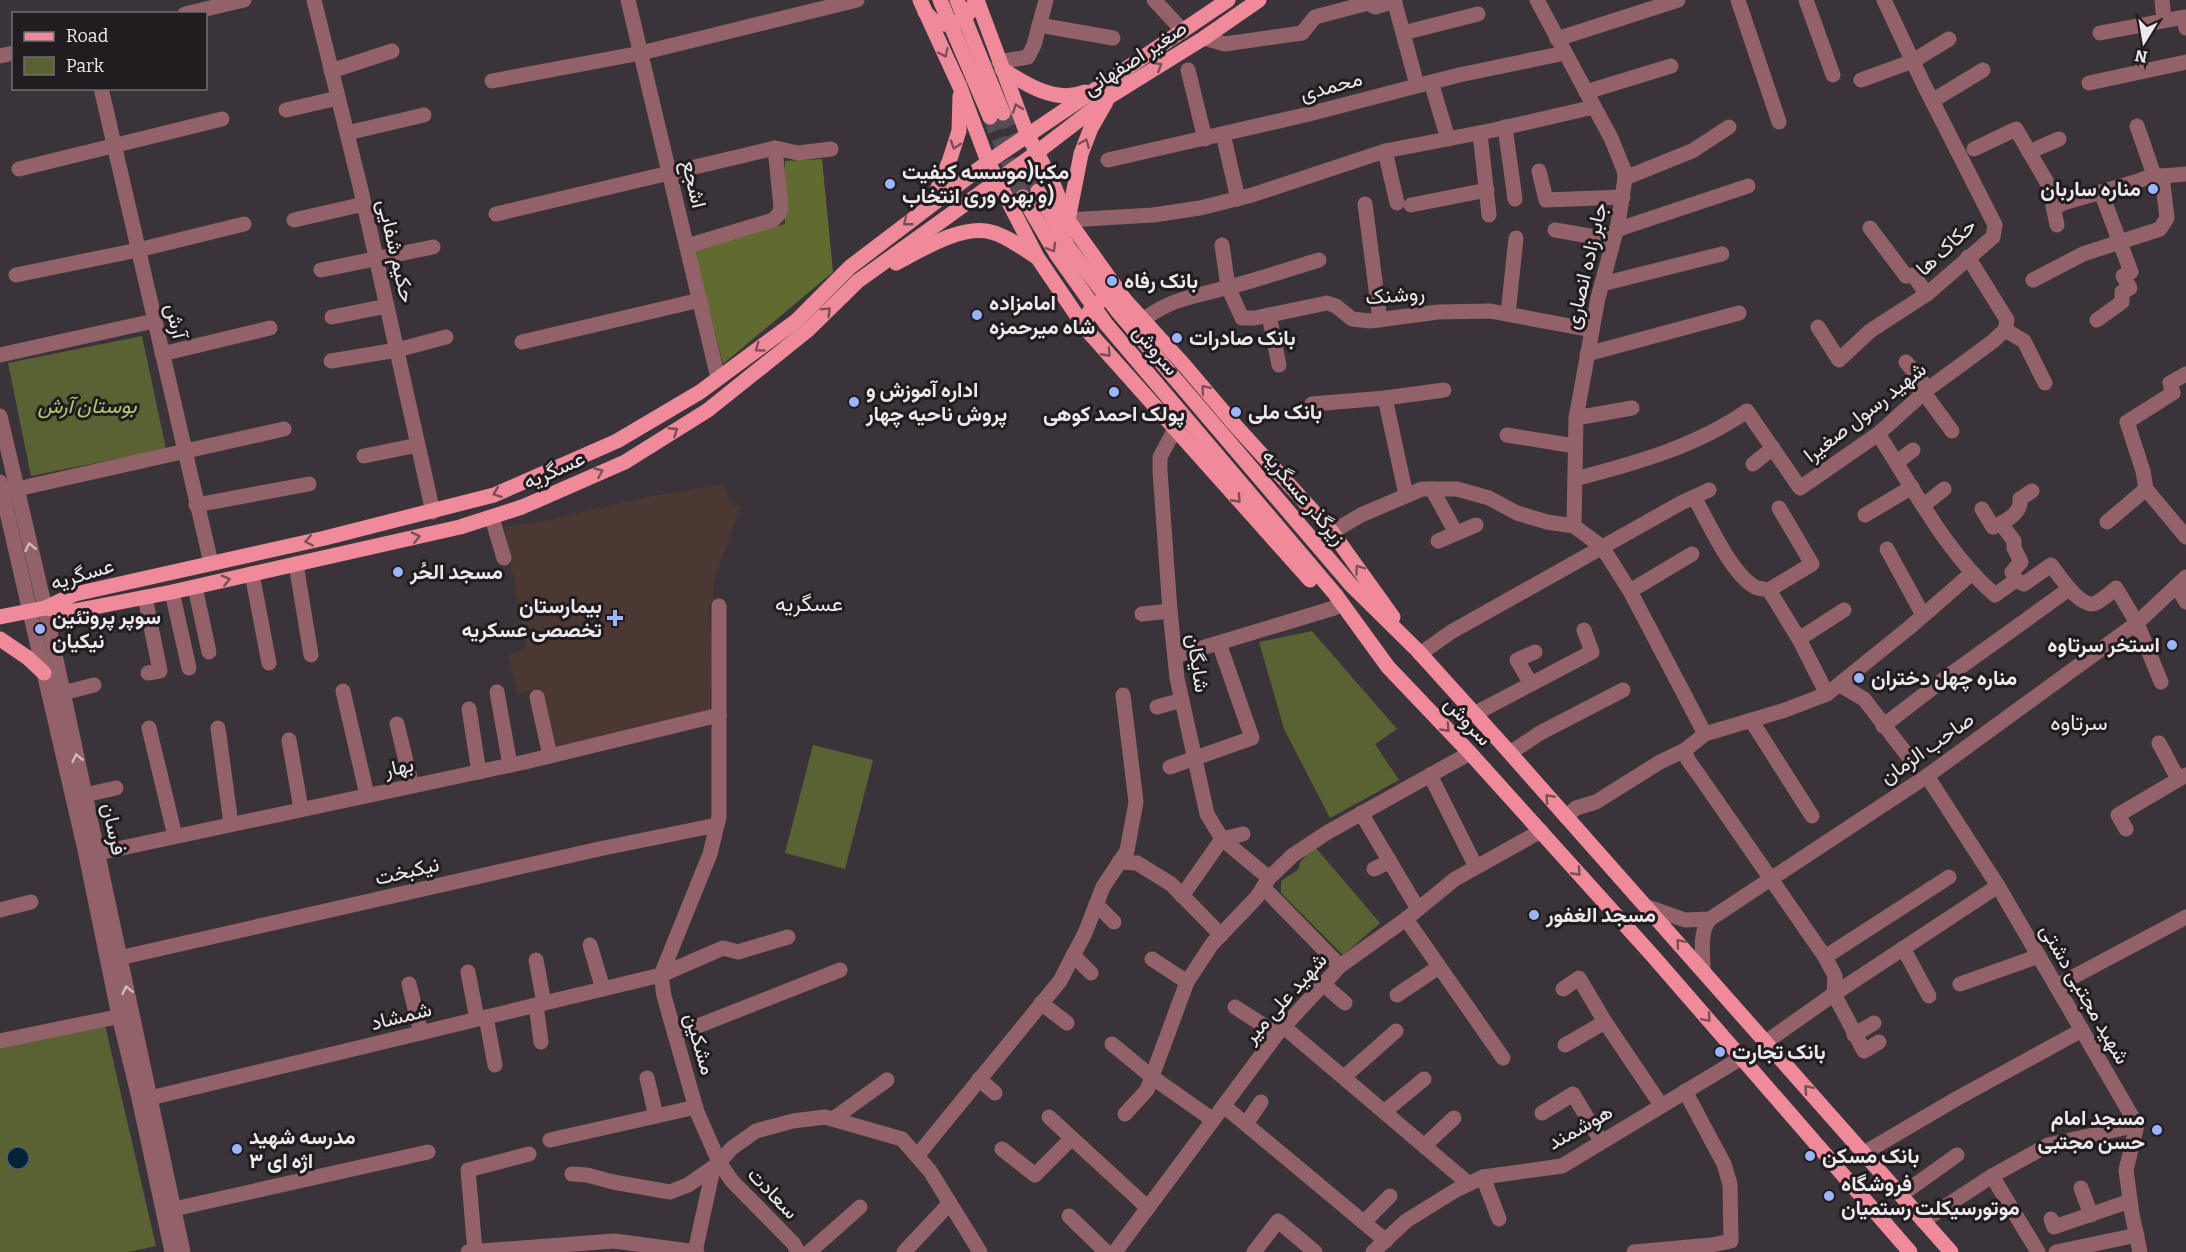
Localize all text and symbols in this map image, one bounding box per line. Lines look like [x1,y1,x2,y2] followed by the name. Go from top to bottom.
[12,12,207,90] legend
[2114,12,2174,72] north arrow
[1078,15,1192,101] street label: صغیر اصفهانی
[66,25,109,47] text: Road
[2133,46,2149,67] text: N
[937,47,949,58] one-way arrow
[66,55,105,77] text: Park
[1152,62,1162,74] one-way arrow
[1297,65,1365,107] street label: محمدی
[1012,103,1024,114] one-way arrow
[1078,138,1090,149] one-way arrow
[949,139,962,150] one-way arrow
[675,158,712,211] street label: اشجع
[902,159,1069,209] place label: مکبا(موسسه کیفیت و بهره وری انتخاب)
[2040,176,2141,202] place label: مناره ساربان
[883,177,897,191] marker: مکبا(موسسه کیفیت و بهره وری انتخاب)
[2146,182,2160,196] marker: مناره ساربان
[370,197,421,306] street label: حکیم شفایی
[1559,200,1613,332] street label: جابر زاده انصاری
[1910,213,1982,281] street label: حکاک ها
[903,215,914,226] one-way arrow
[1045,241,1057,252] one-way arrow
[1124,268,1198,294] place label: بانک رفاه
[1105,274,1119,288] marker: بانک رفاه
[1364,279,1426,311] street label: روشنک
[989,290,1095,340] place label: امامزاده شاه میرحمزه
[159,301,193,343] street label: آرش
[821,307,831,318] one-way arrow
[970,308,984,322] marker: امامزاده شاه میرحمزه
[1127,319,1185,381] street label: سروش
[1189,325,1296,351] place label: بانک صادرات
[1170,331,1184,345] marker: بانک صادرات
[754,341,765,352] one-way arrow
[1100,346,1111,357] one-way arrow
[1798,356,1932,468] street label: شهید رسول صغیرا
[865,377,1007,428] place label: اداره آموزش و پروش ناحیه چهار
[1107,385,1121,399] marker: پولک احمد کوهی
[1201,385,1212,396] one-way arrow
[37,393,137,419] park label: بوستان آرش
[847,395,861,409] marker: اداره آموزش و پروش ناحیه چهار
[1248,399,1322,425] place label: بانک ملی
[1043,401,1185,428] place label: پولک احمد کوهی
[1229,405,1243,419] marker: بانک ملی
[668,428,679,439] one-way arrow
[1256,444,1352,550] street label: زیرگذر عسگریه
[519,445,589,495] street label: عسگریه
[593,467,604,479] one-way arrow
[493,486,504,498] one-way arrow
[1230,492,1241,503] one-way arrow
[411,531,421,544] one-way arrow
[304,534,314,547] one-way arrow
[25,542,38,552] one-way arrow
[47,552,117,596] street label: عسگریه
[409,559,503,585] place label: مسجد الحُر
[391,565,405,579] marker: مسجد الحُر
[1355,565,1366,576] one-way arrow
[221,575,231,588] one-way arrow
[775,590,843,617] district label: عسگریه
[461,593,602,643] place label: بیمارستان تخصصی عسکریه
[52,604,161,654] place label: سوپر پروتئین نیکیان
[606,609,624,627] marker: بیمارستان تخصصی عسکریه
[33,622,47,636] marker: سوپر پروتئین نیکیان
[1181,632,1215,694] street label: شایگان
[2047,632,2160,658] place label: استخر سرتاوه
[2165,638,2179,652] marker: استخر سرتاوه
[1871,665,2017,692] place label: مناره چهل دختران
[1852,671,1866,685] marker: مناره چهل دختران
[1439,691,1497,751] street label: سروش
[1875,706,1979,790] street label: صاحب الزمان
[2050,709,2108,736] district label: سرتاوه
[1439,721,1450,731] one-way arrow
[381,751,416,783] street label: بهار
[71,753,84,763] one-way arrow
[1545,794,1556,805] one-way arrow
[96,801,132,857] street label: فرسان
[372,851,442,891] street label: نیکبخت
[1570,865,1581,876] one-way arrow
[1545,902,1656,928] place label: مسجد الغفور
[1527,908,1541,922] marker: مسجد الغفور
[2034,919,2136,1069] street label: شهید مجتبی دشتی
[1676,939,1687,950] one-way arrow
[1237,947,1333,1049] street label: شهید علی میر
[121,985,134,995] one-way arrow
[368,996,434,1036] street label: شمشاد
[679,1010,721,1078] street label: مشکین
[1699,1011,1710,1022] one-way arrow
[1732,1039,1826,1065] place label: بانک تجارت
[1713,1045,1727,1059] marker: بانک تجارت
[1804,1085,1815,1096] one-way arrow
[1543,1098,1617,1156] street label: هوشمند
[2038,1105,2145,1155] place label: مسجد امام حسن مجتبی
[2150,1123,2164,1137] marker: مسجد امام حسن مجتبی
[249,1124,356,1174] place label: مدرسه شهید اژه ای ۳
[230,1142,244,1156] marker: مدرسه شهید اژه ای ۳
[1822,1143,1919,1169] place label: بانک مسکن
[1803,1149,1817,1163] marker: بانک مسکن
[742,1161,804,1225] street label: سعادت
[1841,1171,2020,1221] place label: فروشگاه موتورسیکلت رستمیان
[1822,1189,1836,1203] marker: فروشگاه موتورسیکلت رستمیان

